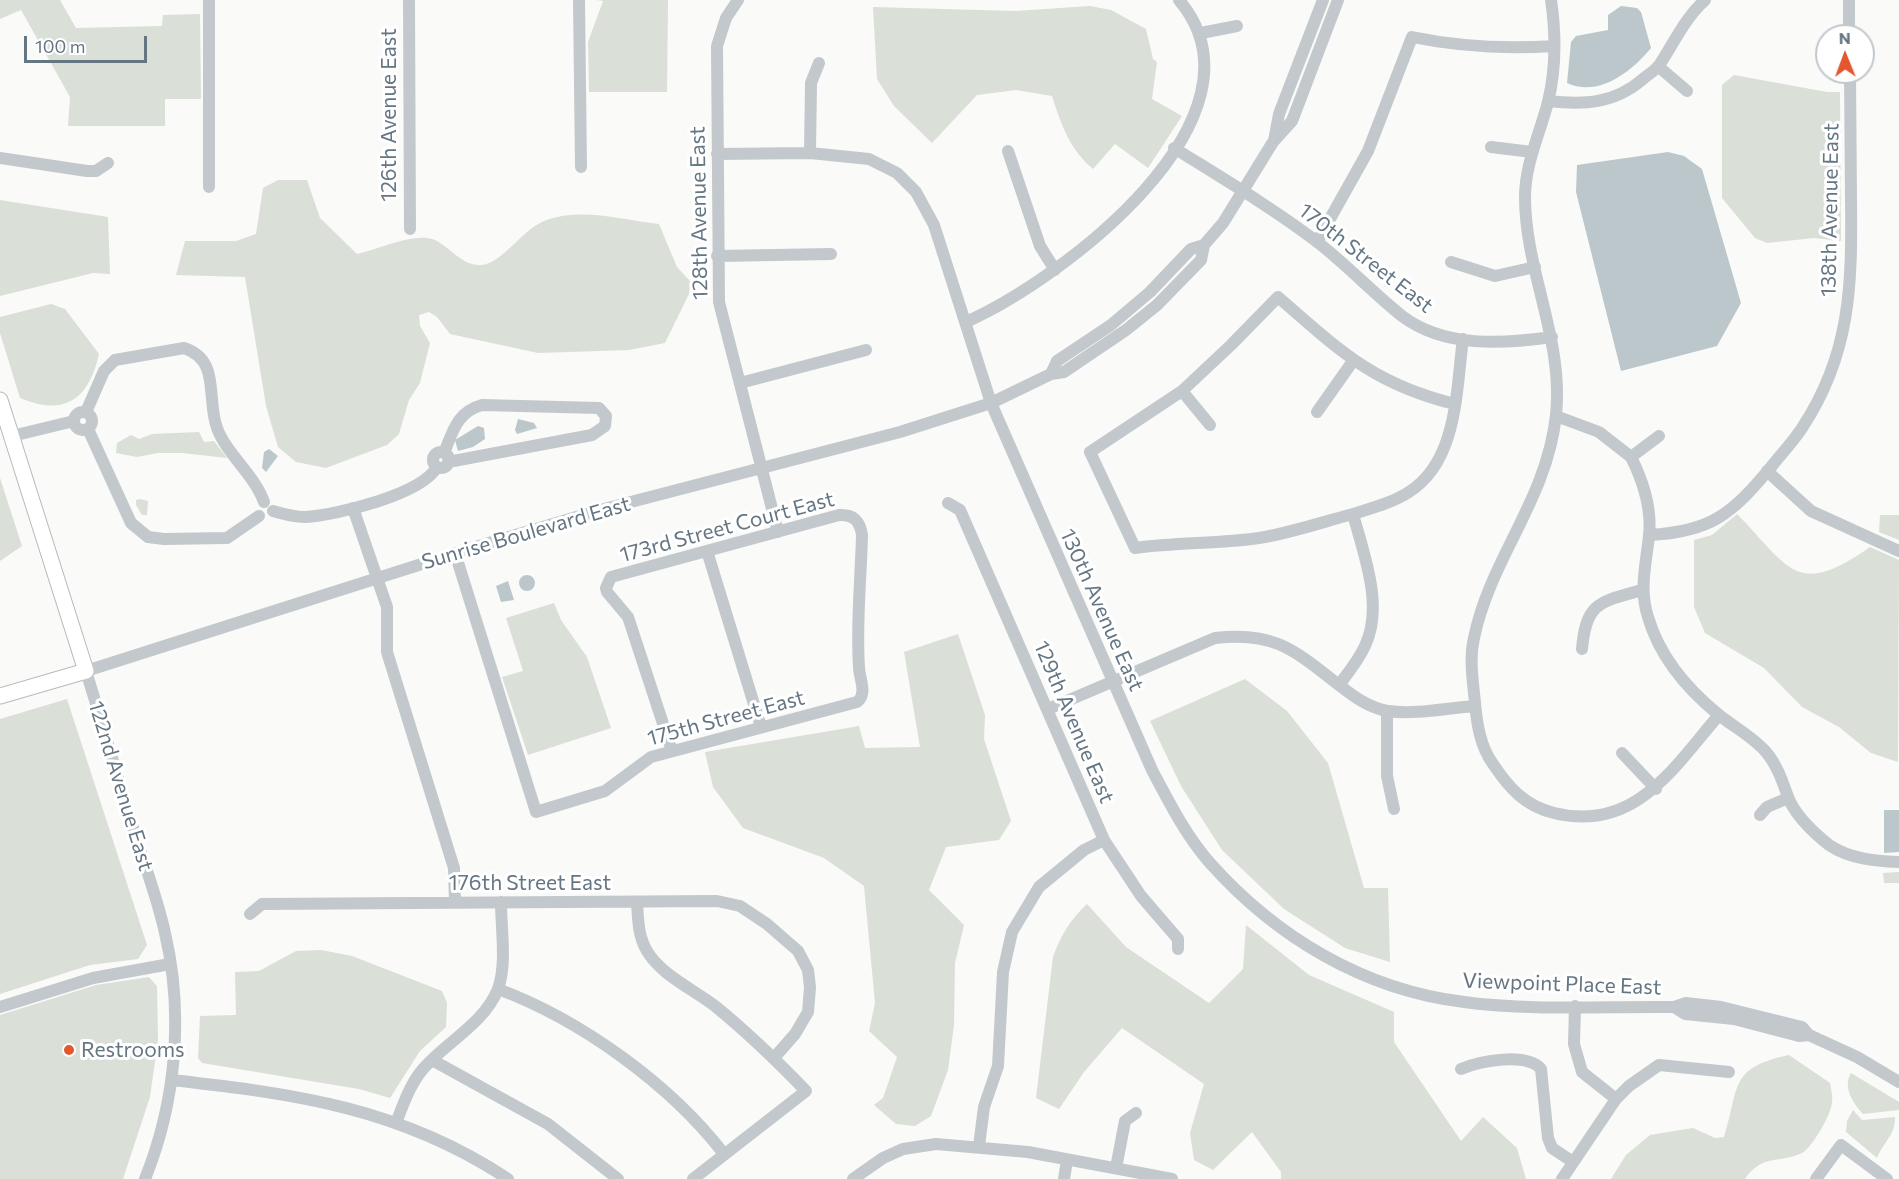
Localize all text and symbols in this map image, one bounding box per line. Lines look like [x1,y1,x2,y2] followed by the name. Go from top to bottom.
[27,24,150,62] scale bar
[1815,24,1875,84] north arrow
[376,28,402,202] street label: 126th Avenue East
[1839,28,1851,47] text: N
[35,35,85,57] text: 100 m
[1816,123,1844,297] street label: 138th Avenue East
[685,126,713,300] street label: 128th Avenue East
[1294,198,1438,318] street label: 170th Street East
[617,486,837,568] street label: 173rd Street Court East
[419,491,633,575] street label: Sunrise Boulevard East
[1055,525,1149,695] street label: 130th Avenue East
[1028,637,1120,807] street label: 129th Avenue East
[645,685,807,751] street label: 175th Street East
[83,698,159,874] street label: 122nd Avenue East
[449,870,611,896] street label: 176th Street East
[1462,968,1662,1000] street label: Viewpoint Place East
[81,1037,185,1063] place label: Restrooms
[62,1043,76,1057] marker: Restrooms

